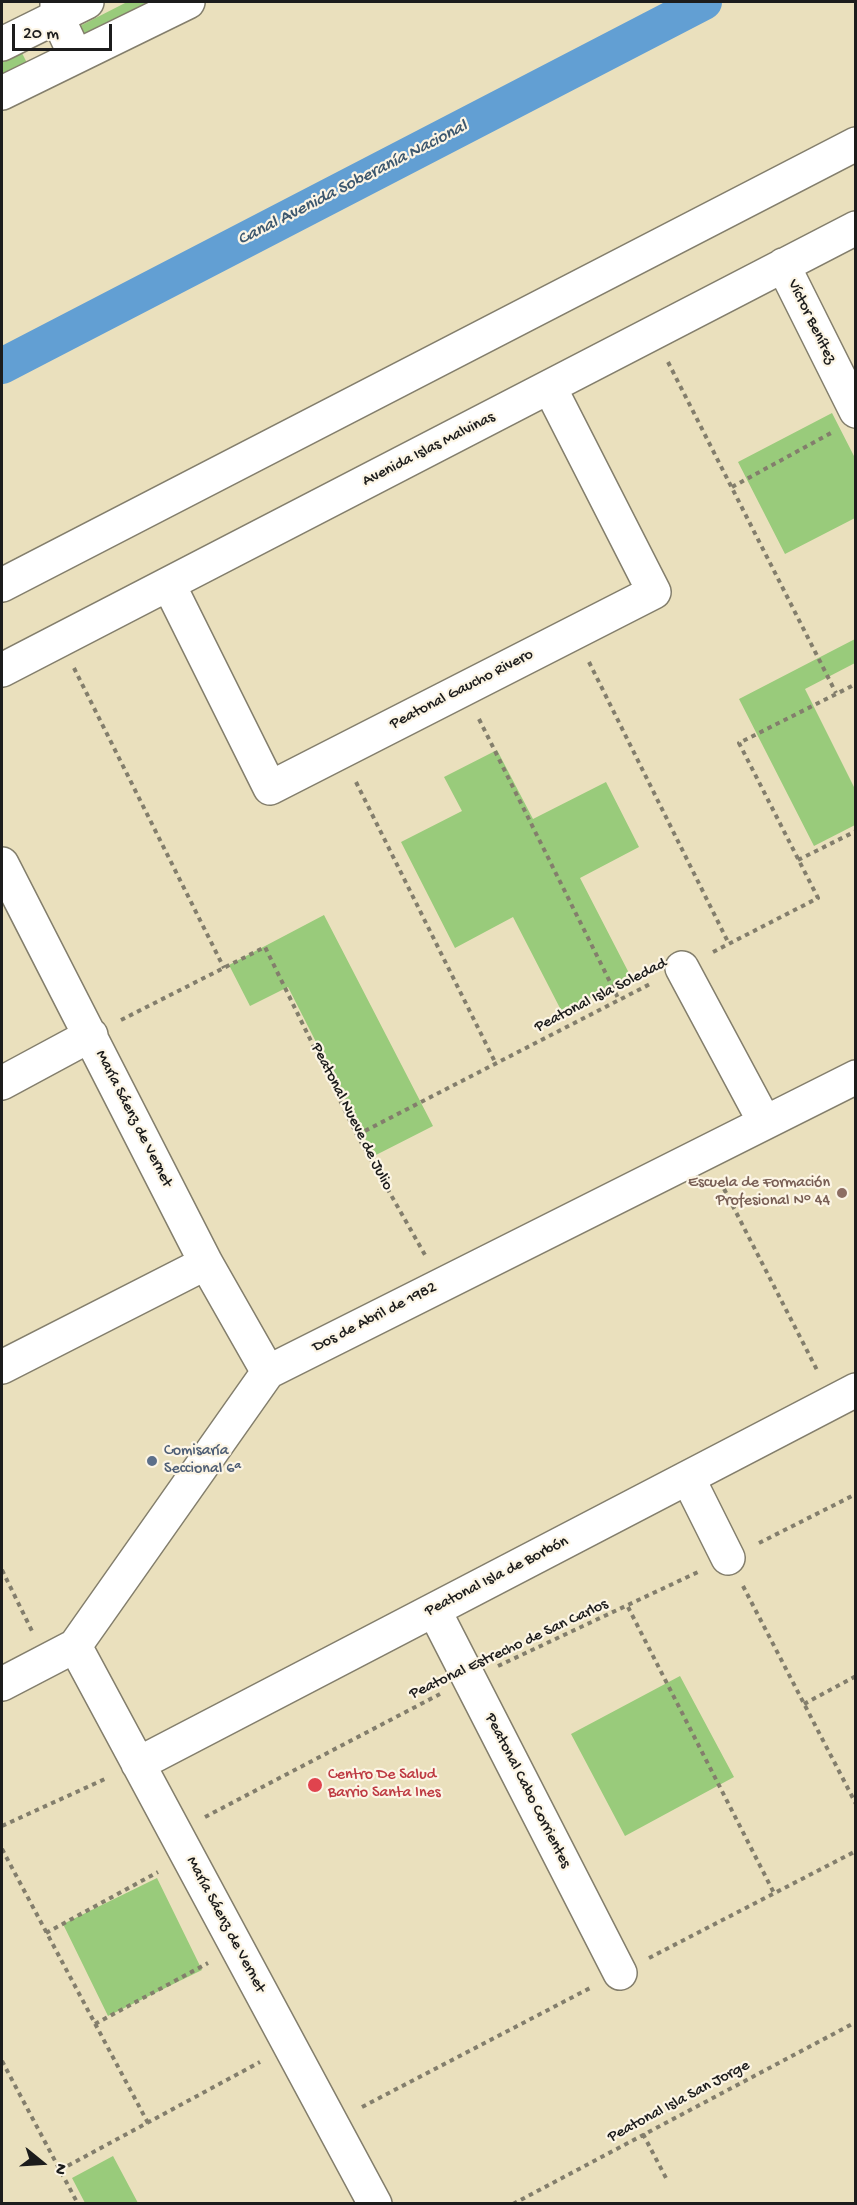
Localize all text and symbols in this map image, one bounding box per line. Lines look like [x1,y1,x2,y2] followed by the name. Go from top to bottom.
[15,12,116,50] scale bar
[23,24,59,45] text: 20 m
[235,117,471,251] water label: Canal Avenida Soberanía Nacional
[782,277,840,367] street label: Víctor Benítez
[360,408,498,492] street label: Avenida Islas Malvinas
[387,646,537,734] street label: Peatonal Gaucho Rivero
[532,954,670,1038] street label: Peatonal Isla Soledad
[306,1040,396,1194] street label: Peatonal Nueve de Julio
[90,1047,176,1191] street label: María Sáenz de Vernet
[688,1174,830,1212] place label: Escuela de Formación Profesional N° 44
[835,1186,849,1200] marker: Escuela de Formación Profesional N° 44
[310,1278,440,1358] street label: Dos de Abril de 1982
[164,1442,241,1480] place label: Comisaría Seccional 6ª
[145,1454,159,1468] marker: Comisaría Seccional 6ª
[422,1532,572,1622] street label: Peatonal Isla de Borbón
[407,1595,611,1705] street label: Peatonal Estrecho de San Carlos
[480,1710,574,1872] street label: Peatonal Cabo Corrientes
[328,1766,441,1804] place label: Centro De Salud Barrio Santa Ines
[306,1776,324,1794] marker: Centro De Salud Barrio Santa Ines
[181,1854,269,1996] street label: María Sáenz de Vernet
[605,2056,753,2148] street label: Peatonal Isla San Jorge
[12,2133,72,2193] north arrow
[49,2161,70,2177] text: N

